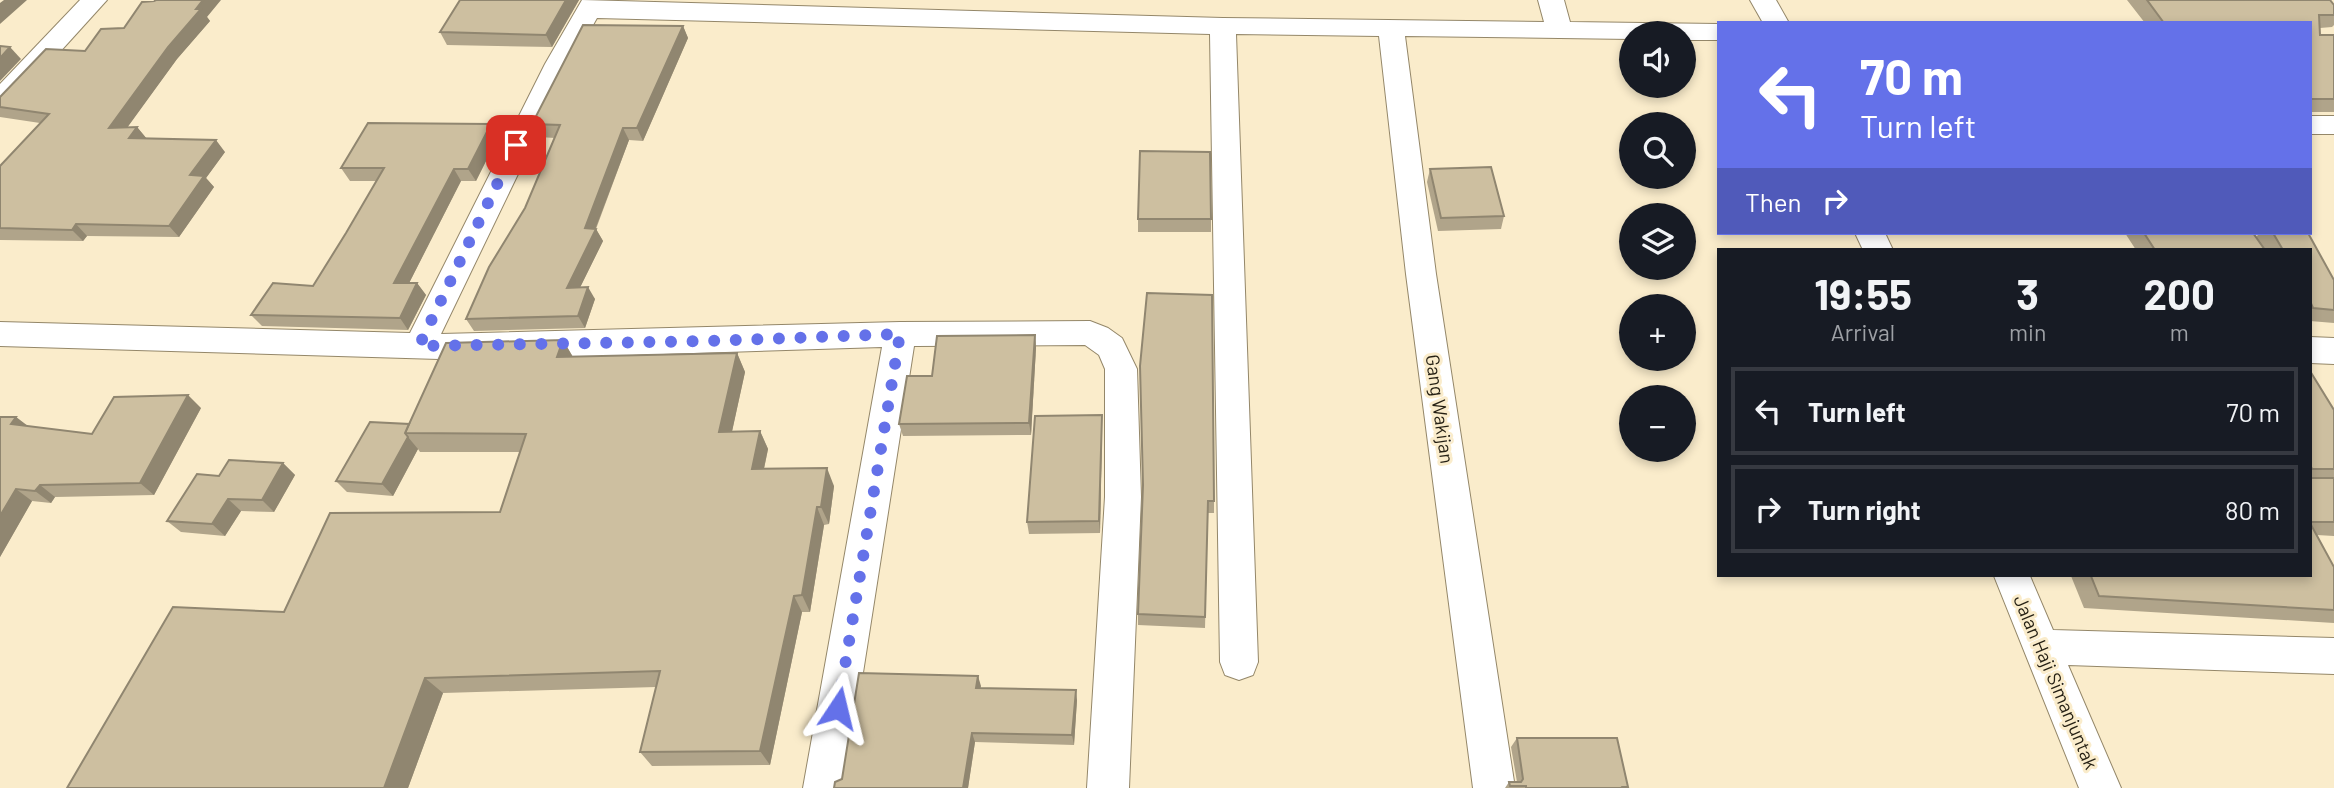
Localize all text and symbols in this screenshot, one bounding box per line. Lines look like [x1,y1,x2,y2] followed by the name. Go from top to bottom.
[1619,21,1696,462] map controls
[1619,21,1696,98] button: sound
[1860,46,1963,105] text: 70 m
[1745,49,1836,140] icon: left
[1860,106,1977,144] text: Turn left
[1619,112,1696,189] button: search
[486,115,546,175] pin
[497,126,535,164] icon: arrive
[1816,182,1854,220] icon: right
[1745,186,1802,217] text: Then
[1619,203,1696,280] button: layers
[1814,268,1912,318] text: 19:55
[2016,268,2039,318] text: 3
[2143,268,2215,318] text: 200
[1619,294,1696,371] button: +
[1831,318,1895,346] text: Arrival
[2009,318,2046,346] text: min
[2170,318,2189,346] text: m
[1421,353,1460,465] street label: Gang Wakijan
[1619,385,1696,462] button: −
[1749,392,1787,430] icon: left
[1808,396,1906,427] text: Turn left
[2226,396,2280,427] text: 70 m
[1749,490,1787,528] icon: right
[1808,494,1921,525] text: Turn right
[2225,494,2280,525] text: 80 m
[2009,591,2104,772] street label: Jalan Haji Simanjuntak
[801,671,875,745] position arrow

